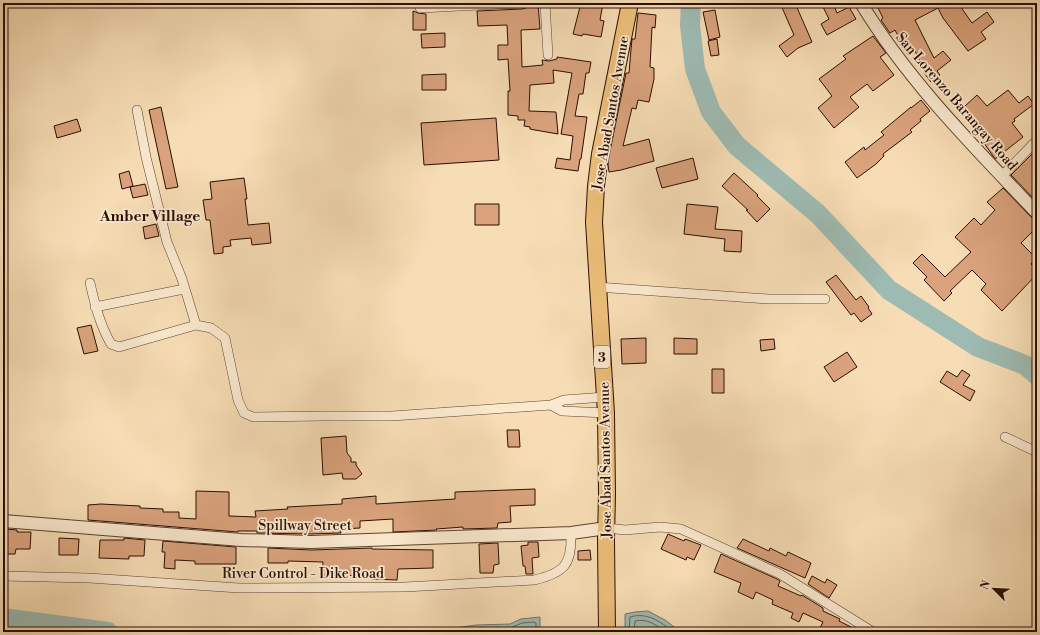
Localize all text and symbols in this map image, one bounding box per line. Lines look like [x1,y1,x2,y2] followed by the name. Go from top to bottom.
[891,29,1021,174] street label: San Lorenzo Barangay Road
[588,35,633,193] street label: Jose Abad Santos Avenue
[99,207,200,226] district label: Amber Village
[594,346,610,368] road number: 3
[596,382,616,539] street label: Jose Abad Santos Avenue
[258,517,352,535] street label: Spillway Street
[222,565,384,583] street label: River Control - Dike Road
[974,569,1014,609] north arrow
[978,578,994,592] text: N

